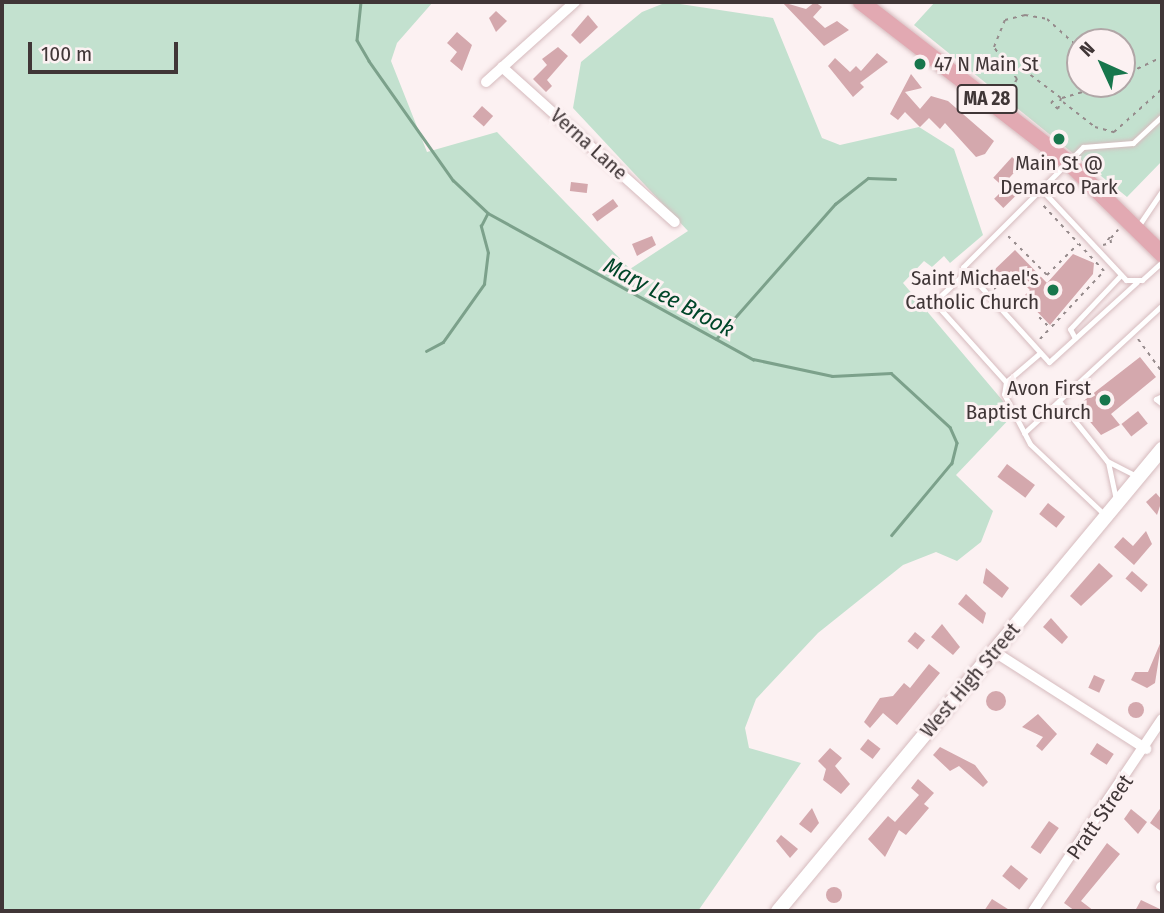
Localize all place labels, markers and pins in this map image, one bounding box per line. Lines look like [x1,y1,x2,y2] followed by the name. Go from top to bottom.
[934,51,1039,77] place label: 47 N Main St
[912,56,928,72] marker: 47 N Main St
[1051,131,1067,147] marker: Main St @ Demarco Park
[1000,150,1118,200] place label: Main St @ Demarco Park
[905,265,1039,315] place label: Saint Michael's Catholic Church
[1045,282,1061,298] marker: Saint Michael's Catholic Church
[966,375,1091,425] place label: Avon First Baptist Church
[1097,392,1113,408] marker: Avon First Baptist Church

